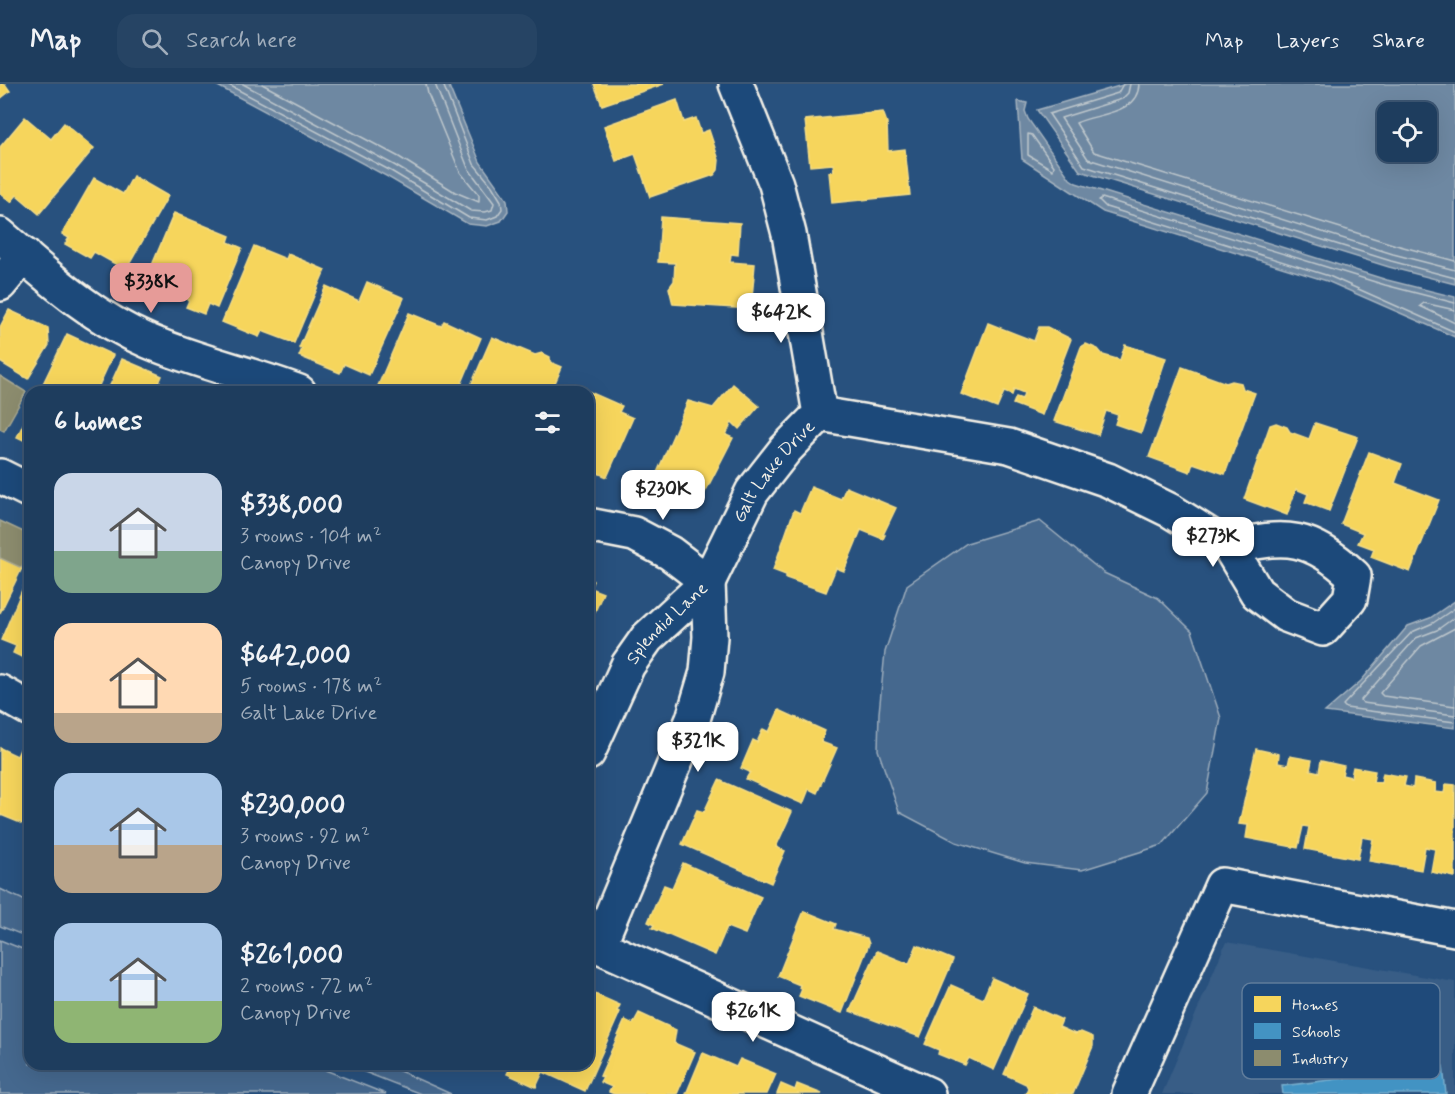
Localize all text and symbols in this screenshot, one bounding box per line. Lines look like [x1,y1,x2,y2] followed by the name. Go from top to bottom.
[117,14,537,68] search box
[30,23,81,60] text: Map
[138,25,171,58] icon: search
[186,27,297,55] text: Search here
[1205,27,1243,55] text: Map
[1276,27,1339,55] text: Layers
[1372,27,1425,55] text: Share
[1377,102,1437,162] map controls
[1377,102,1437,162] button: locate
[109,263,193,314] pin: $338K
[124,269,178,296] text: $338K
[739,293,823,344] pin: $642K
[751,299,811,326] text: $642K
[54,405,142,439] text: 6 homes
[531,406,564,439] icon: filters
[728,415,821,527] street label: Galt Lake Drive
[621,470,705,521] pin: $230K
[635,476,691,503] text: $230K
[240,489,343,523] text: $338,000
[102,497,174,569] icon: home
[1171,517,1255,568] pin: $273K
[240,523,382,550] text: 3 rooms · 104 m²
[1186,523,1240,550] text: $273K
[240,550,351,577] text: Canopy Drive
[621,577,713,670] street label: Splendid Lane
[240,639,351,673] text: $642,000
[102,647,174,719] icon: home
[240,673,382,700] text: 5 rooms · 178 m²
[240,700,377,727] text: Galt Lake Drive
[656,722,740,773] pin: $321K
[671,728,725,755] text: $321K
[240,789,345,823] text: $230,000
[102,797,174,869] icon: home
[240,823,370,850] text: 3 rooms · 92 m²
[240,850,351,877] text: Canopy Drive
[240,939,343,973] text: $261,000
[102,947,174,1019] icon: home
[240,973,373,1000] text: 2 rooms · 72 m²
[1242,983,1440,1079] legend
[711,992,795,1043] pin: $261K
[1292,995,1338,1016] text: Homes
[726,998,780,1025] text: $261K
[240,1000,351,1027] text: Canopy Drive
[1292,1022,1341,1043] text: Schools
[1292,1049,1348,1070] text: Industry

